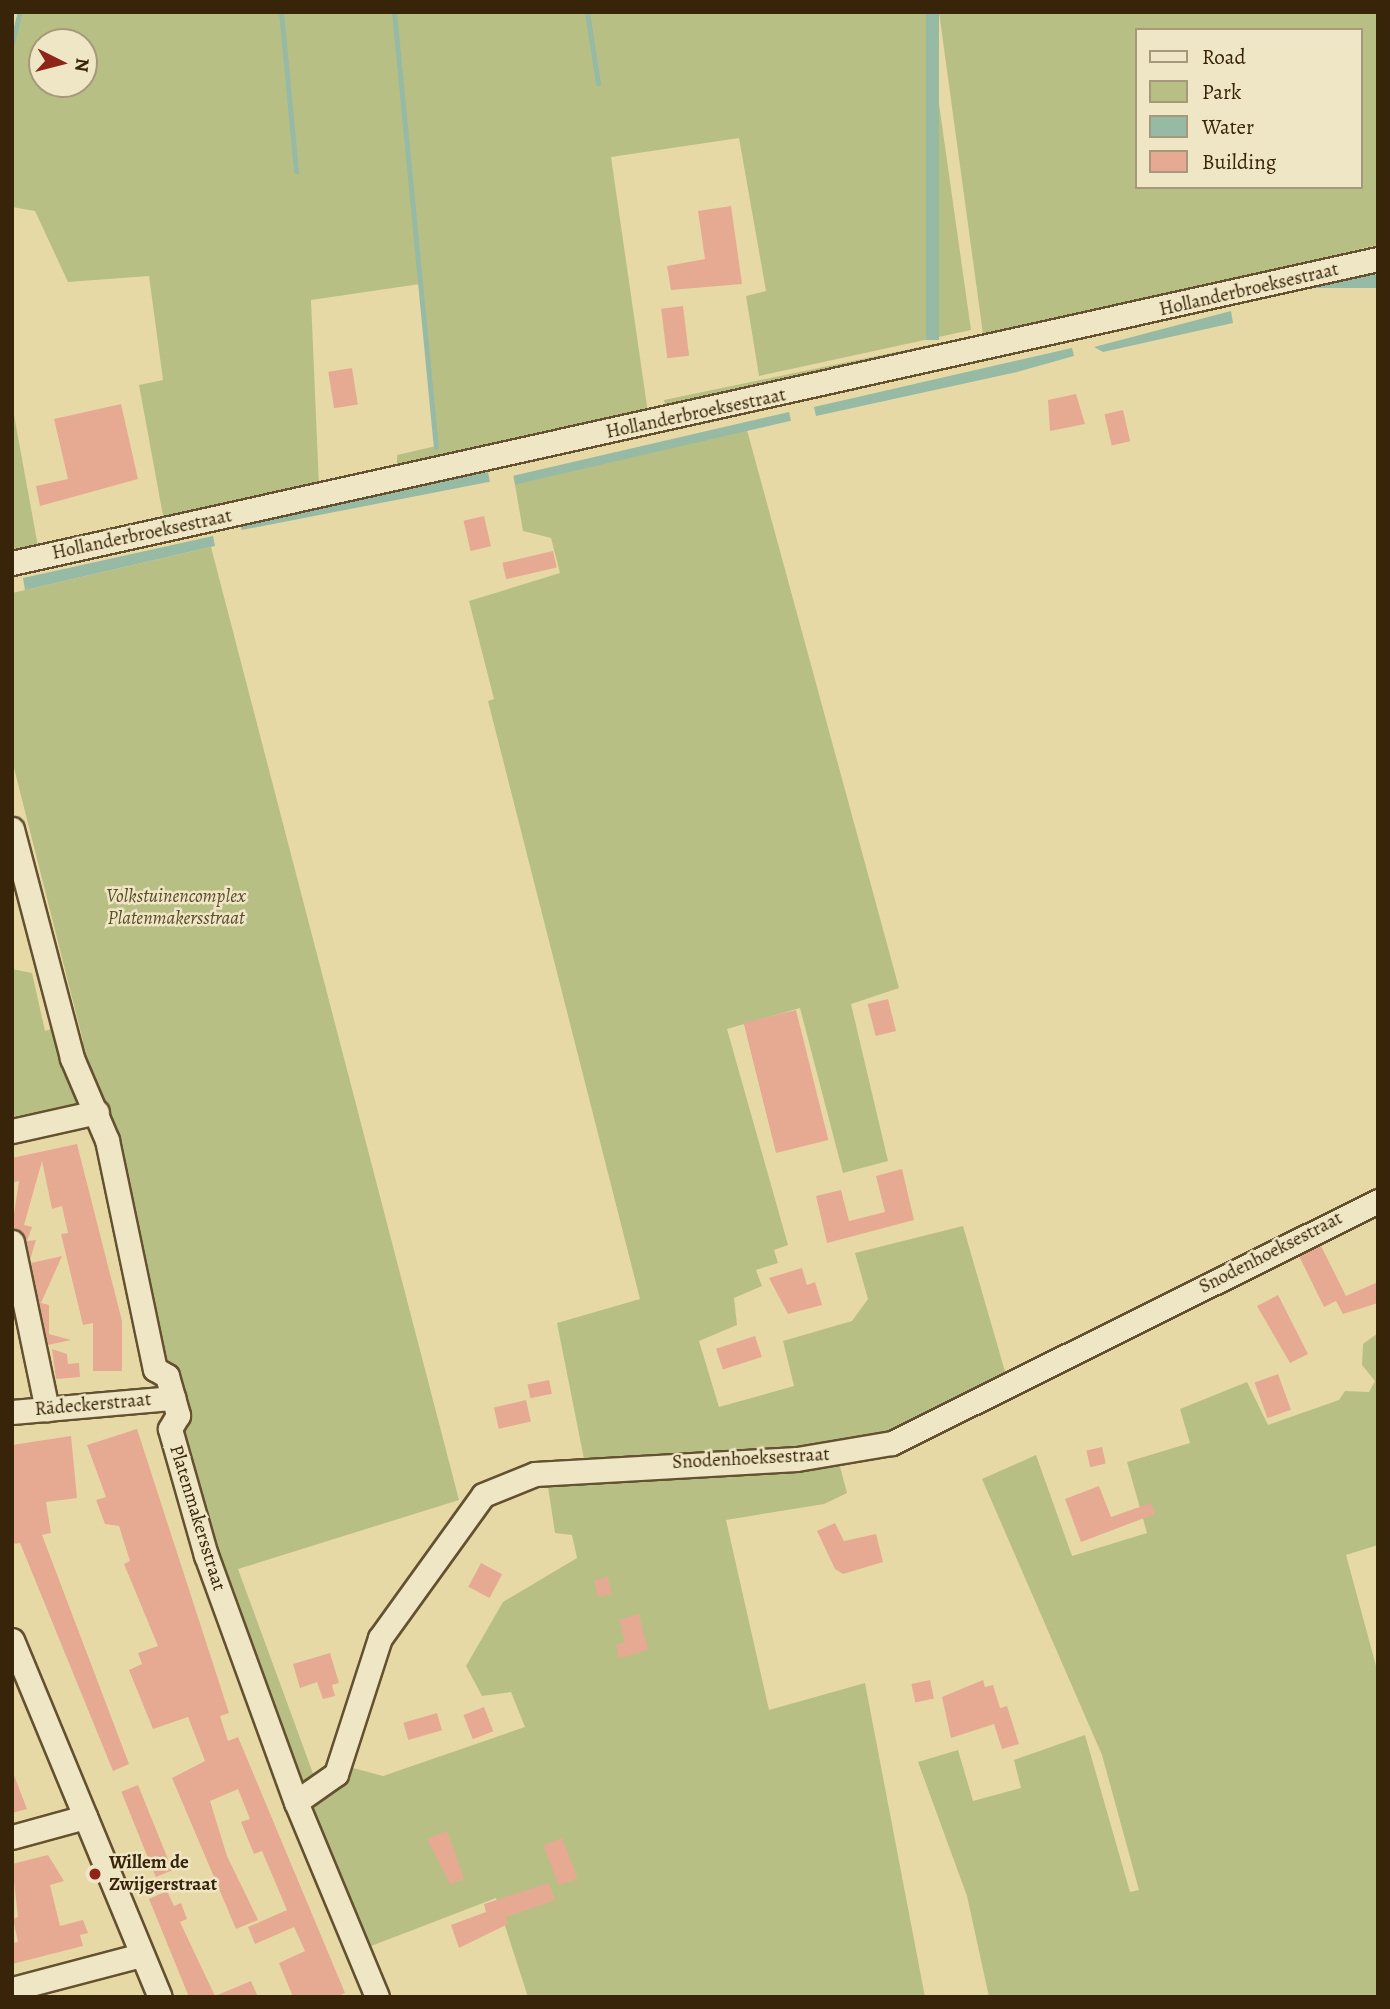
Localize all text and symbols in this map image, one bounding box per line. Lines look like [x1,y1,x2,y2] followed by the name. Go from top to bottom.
[28,28,98,98] north arrow
[1134,28,1362,189] legend
[1202,43,1246,71] text: Road
[68,57,96,73] text: N
[1202,78,1241,106] text: Park
[1202,113,1254,141] text: Water
[1202,148,1276,176] text: Building
[1157,258,1341,322] street label: Hollanderbroeksestraat
[604,384,788,444] street label: Hollanderbroeksestraat
[50,505,234,565] street label: Hollanderbroeksestraat
[106,886,246,930] park label: Volkstuinencomplex Platenmakersstraat
[1196,1207,1346,1299] street label: Snodenhoeksestraat
[34,1389,152,1421] street label: Rädeckerstraat
[164,1442,230,1594] street label: Platenmakersstraat
[672,1443,830,1475] street label: Snodenhoeksestraat
[109,1852,217,1896] place label: Willem de Zwijgerstraat
[87,1866,103,1882] marker: Willem de Zwijgerstraat

